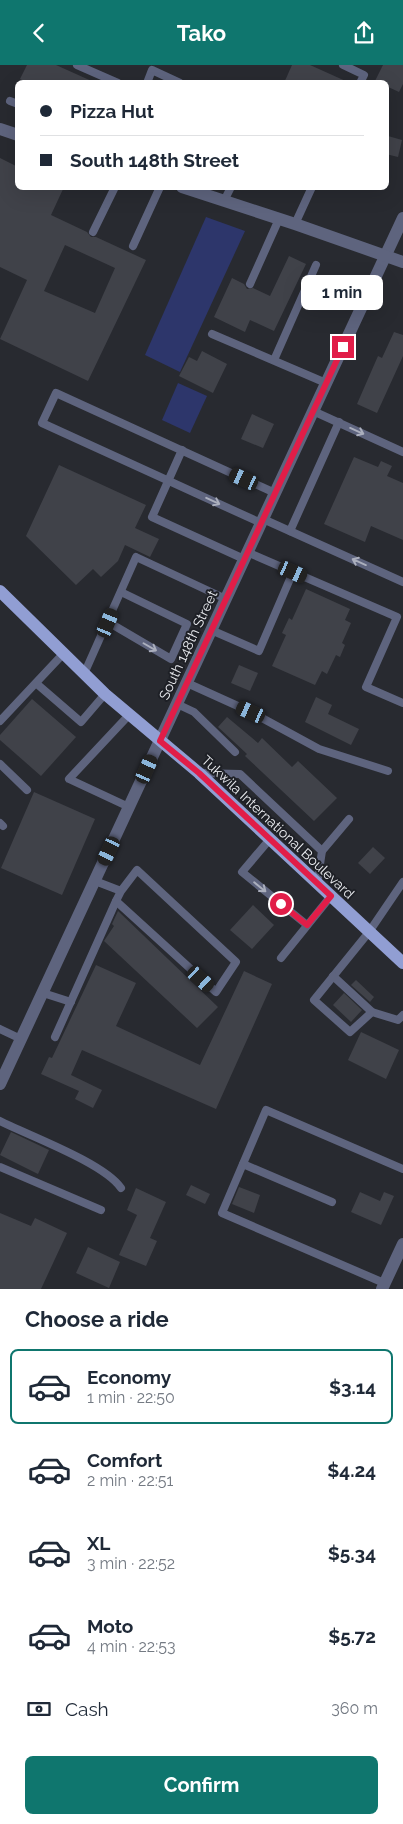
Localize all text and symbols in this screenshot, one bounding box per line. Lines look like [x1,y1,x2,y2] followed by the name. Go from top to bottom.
[25,19,53,47] icon: back
[350,19,378,47] icon: share
[177,20,226,46] text: Tako
[70,100,154,122] text: Pizza Hut
[70,149,239,171] text: South 148th Street
[302,275,384,309] callout: 1 min
[322,283,362,302] text: 1 min
[332,336,354,358] route end
[350,426,365,436] one-way arrow
[227,466,260,492] car
[205,497,220,506] one-way arrow
[352,557,367,567] one-way arrow
[276,559,309,585] car
[156,588,220,702] street label: South 148th Street
[95,606,120,640] car
[143,642,158,652] one-way arrow
[234,699,267,725] car
[134,752,159,786] car
[198,752,358,902] street label: Tukwila International Boulevard
[95,834,122,868] car
[253,881,266,892] one-way arrow
[270,893,292,915] route start
[184,963,217,995] car
[25,1306,169,1332] text: Choose a ride
[27,1364,72,1409] icon: car
[87,1366,171,1388] text: Economy
[329,1376,376,1398] text: $3.14
[87,1388,175,1407] text: 1 min · 22:50
[27,1447,72,1492] icon: car
[87,1449,162,1471] text: Comfort
[327,1459,376,1481] text: $4.24
[87,1471,173,1490] text: 2 min · 22:51
[27,1530,72,1575] icon: car
[87,1532,110,1554] text: XL
[328,1542,376,1564] text: $5.34
[87,1554,175,1573] text: 3 min · 22:52
[27,1613,72,1658] icon: car
[87,1615,133,1637] text: Moto
[328,1625,376,1647] text: $5.72
[87,1637,175,1656] text: 4 min · 22:53
[25,1695,53,1723] icon: cash
[65,1698,109,1720] text: Cash
[331,1699,378,1718] text: 360 m
[25,1756,378,1814] button: Confirm

